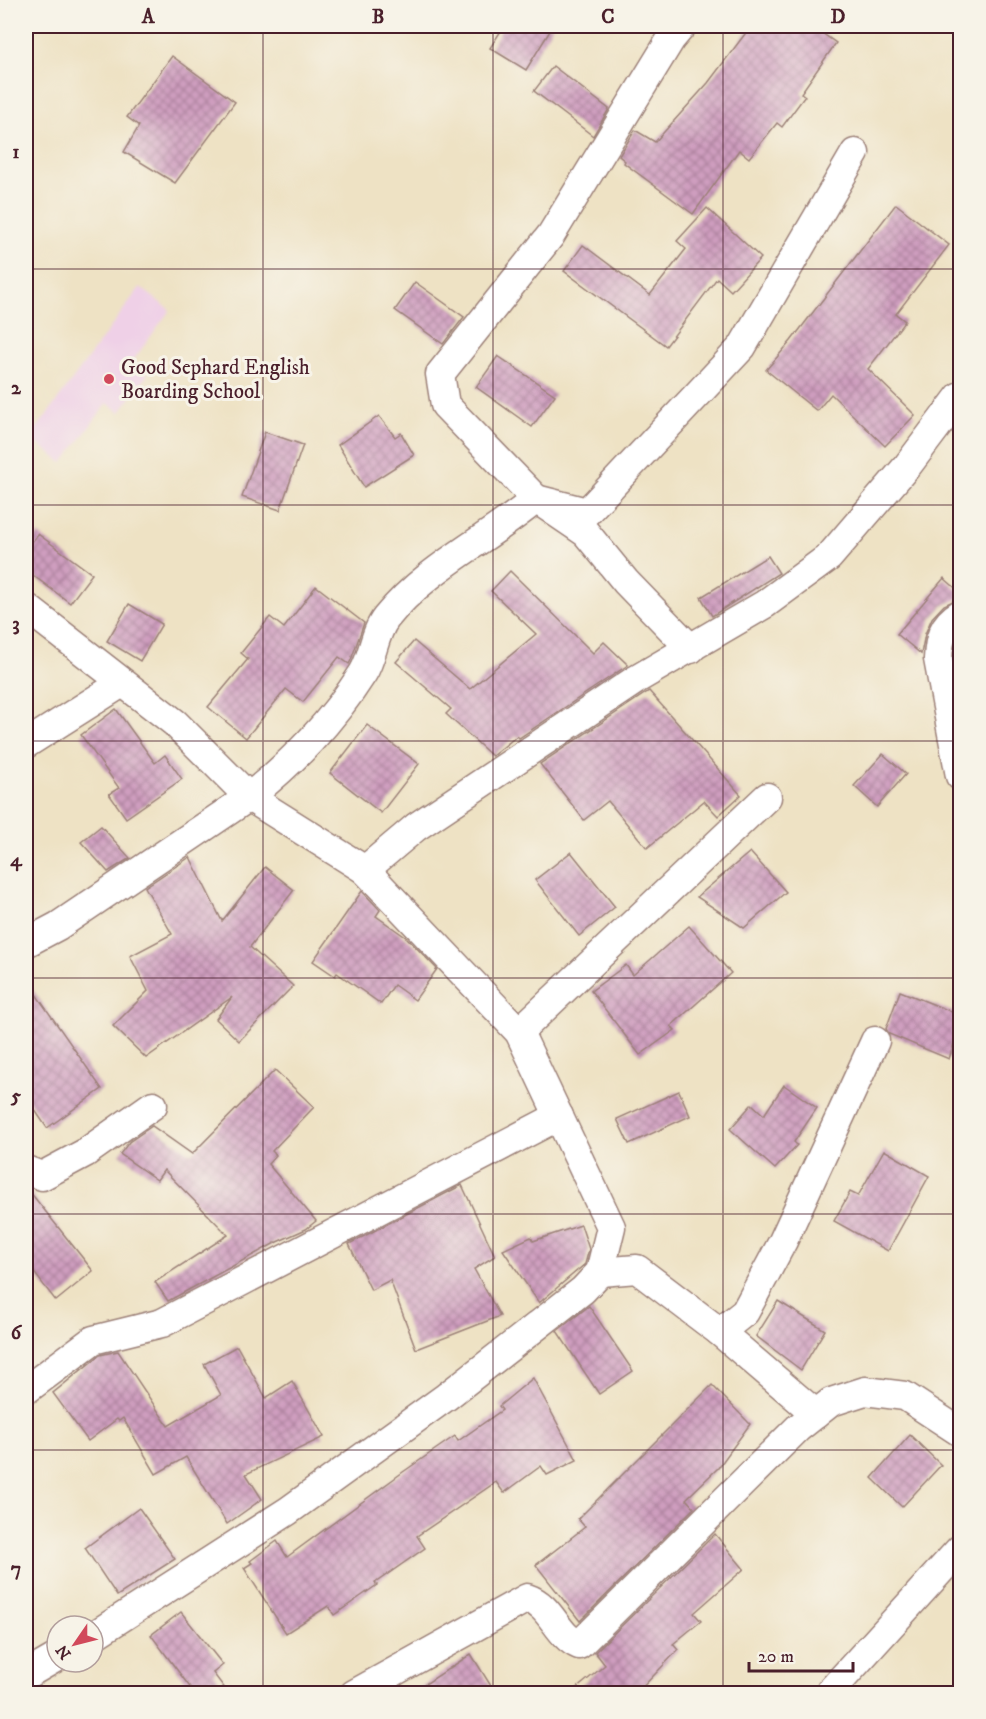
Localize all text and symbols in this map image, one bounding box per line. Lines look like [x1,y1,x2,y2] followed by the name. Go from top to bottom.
[141,5,156,30] text: A
[372,5,384,30] text: B
[601,5,615,30] text: C
[831,5,846,30] text: D
[12,140,20,165] text: 1
[121,355,310,405] place label: Good Sephard English Boarding School
[102,372,116,386] marker: Good Sephard English Boarding School
[11,376,22,401] text: 2
[12,612,20,637] text: 3
[10,848,23,873] text: 4
[10,1084,21,1109] text: 5
[11,1321,23,1346] text: 6
[11,1557,21,1582] text: 7
[45,1614,105,1674] north arrow
[749,1635,852,1673] scale bar
[52,1641,75,1663] text: N
[758,1646,794,1668] text: 20 m

